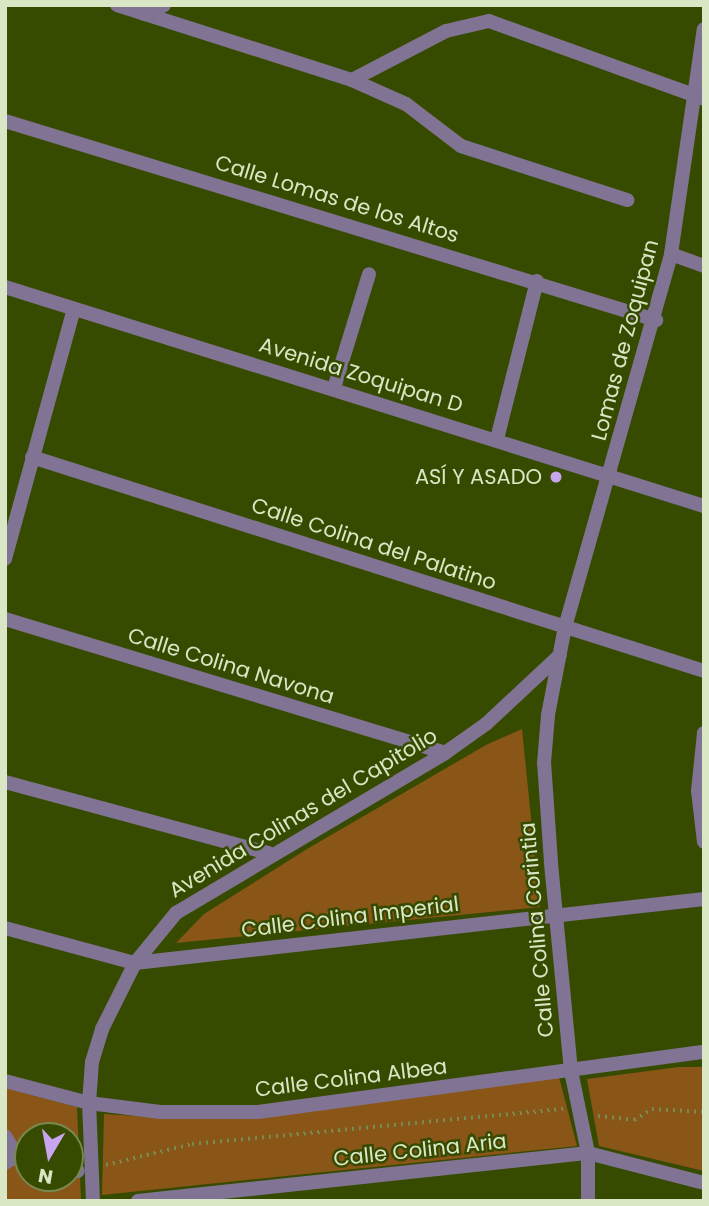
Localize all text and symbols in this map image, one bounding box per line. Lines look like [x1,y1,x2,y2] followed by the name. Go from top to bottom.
[212,150,462,248] street label: Calle Lomas de los Altos
[586,237,664,443] street label: Lomas de Zoquipan
[256,332,466,418] street label: Avenida Zoquipan D
[415,464,542,490] place label: ASÍ Y ASADO
[548,469,564,485] marker: ASÍ Y ASADO
[248,492,500,596] street label: Calle Colina del Palatino
[125,623,337,709] street label: Calle Colina Navona
[164,723,442,903] street label: Avenida Colinas del Capitolio
[515,821,559,1039] street label: Calle Colina Corintia
[240,891,460,943] street label: Calle Colina Imperial
[254,1054,448,1102] street label: Calle Colina Albea
[14,1122,84,1192] north arrow
[332,1128,508,1172] street label: Calle Colina Aria
[36,1162,55,1191] text: N

